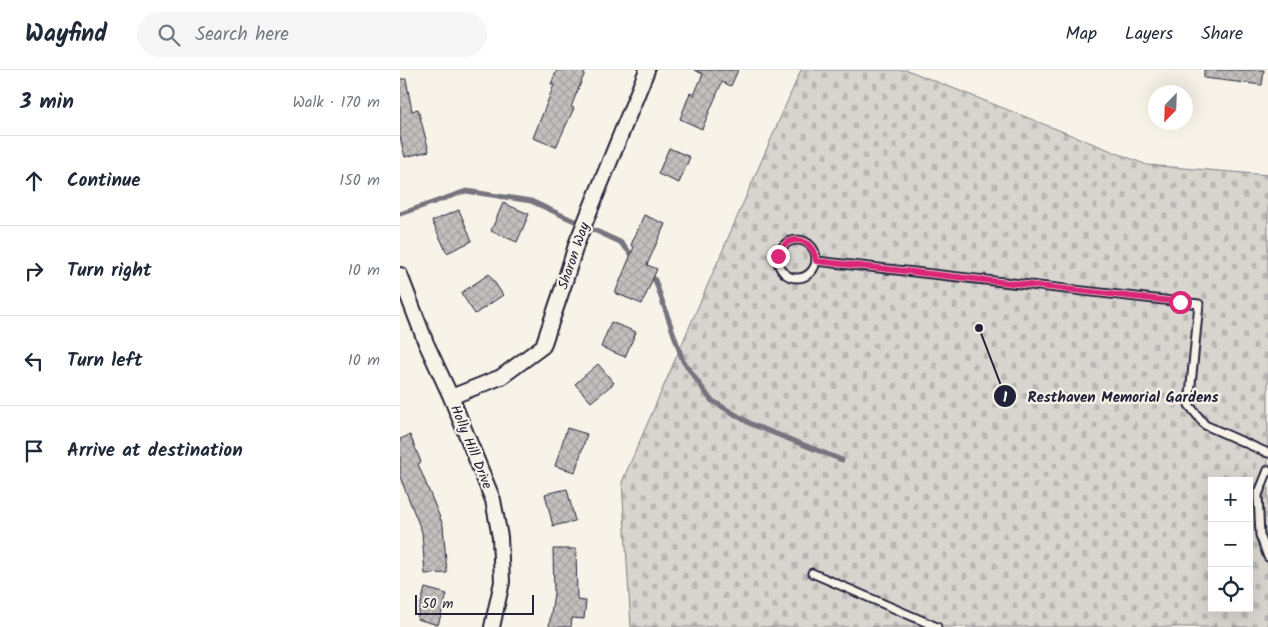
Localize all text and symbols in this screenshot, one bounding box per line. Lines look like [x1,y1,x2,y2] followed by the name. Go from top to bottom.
[137,12,487,57] search box
[25,15,107,54] text: Wayfind
[195,20,289,50] text: Search here
[1066,20,1097,49] text: Map
[1125,20,1173,49] text: Layers
[1201,20,1243,49] text: Share
[155,21,183,49] icon: search
[1148,85,1193,130] north arrow
[20,86,74,119] text: 3 min
[292,90,380,115] text: Walk · 170 m
[67,166,140,196] text: Continue
[20,167,48,195] icon: ahead
[339,168,380,193] text: 150 m
[552,219,596,293] street label: Sharon Way
[767,245,790,268] route end
[67,256,152,286] text: Turn right
[20,257,48,285] icon: right
[348,258,380,283] text: 10 m
[1169,291,1192,314] route start
[67,346,142,376] text: Turn left
[20,347,48,375] icon: left
[348,348,380,373] text: 10 m
[993,381,1229,411] callout: Resthaven Memorial Gardens
[1003,386,1008,410] text: 1
[1027,386,1219,410] text: Resthaven Memorial Gardens
[444,402,498,493] street label: Holly Hill Drive
[67,436,243,466] text: Arrive at destination
[20,437,48,465] icon: arrive
[1208,477,1253,612] map controls
[1208,477,1253,522] button: +
[1208,522,1253,567] button: −
[1208,567,1253,612] button: locate
[415,592,534,615] scale bar
[422,593,453,615] text: 50 m

